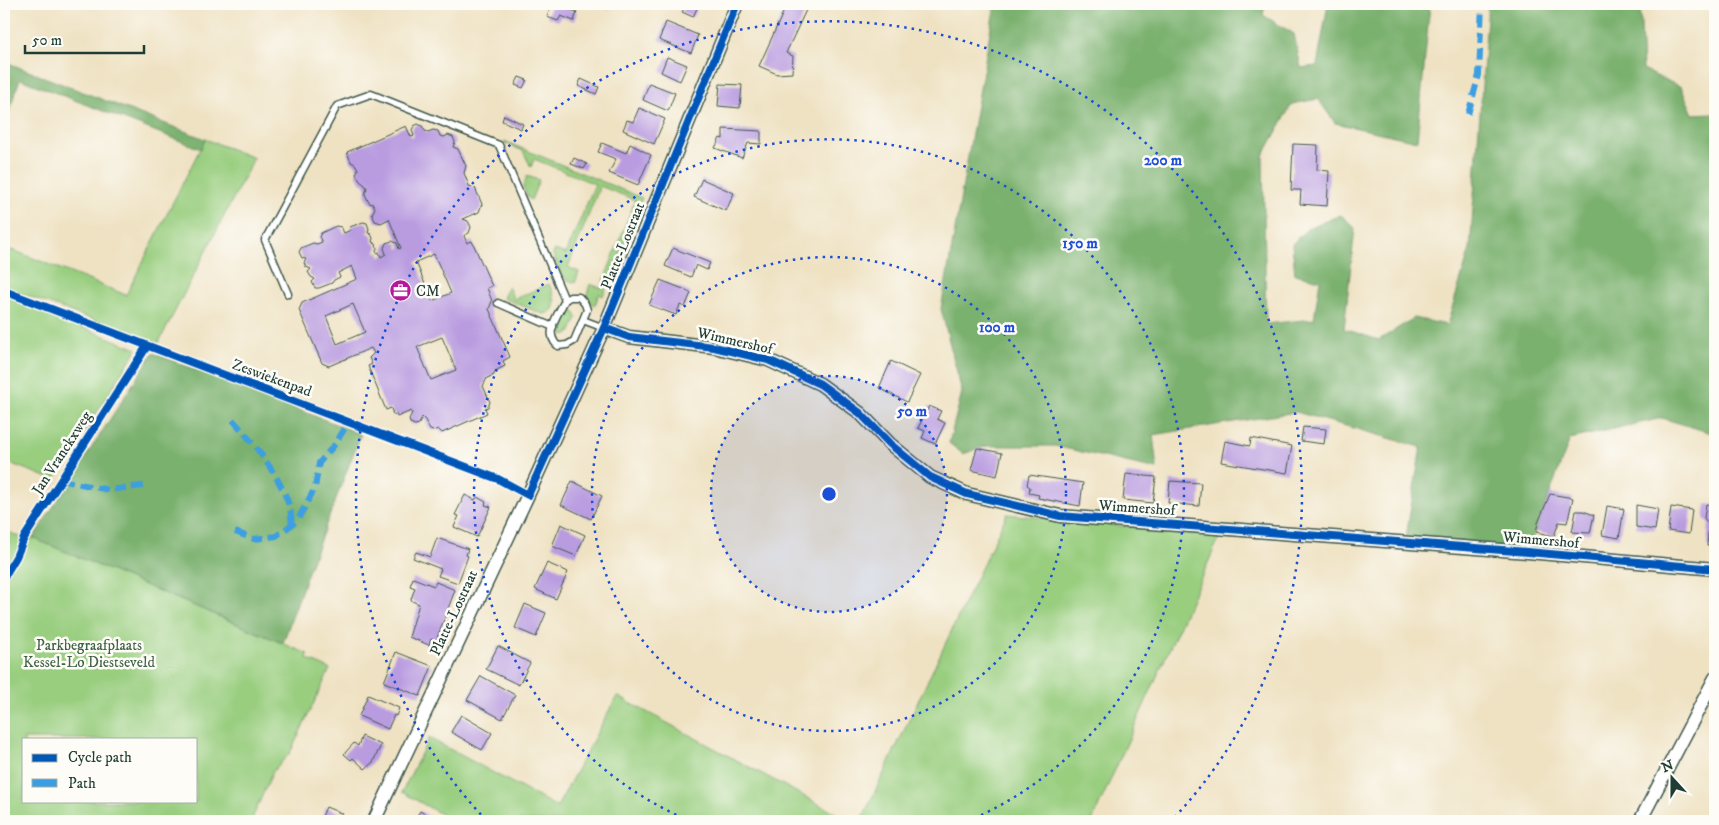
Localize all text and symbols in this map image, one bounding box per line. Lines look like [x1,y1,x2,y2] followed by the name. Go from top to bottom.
[25,22,144,54] scale bar
[32,31,62,50] text: 50 m
[1144,151,1183,170] text: 200 m
[597,199,649,292] street label: Platte-Lostraat
[1062,234,1098,253] text: 150 m
[388,279,412,303] office icon: CM
[416,282,440,301] place label: CM
[979,318,1016,337] text: 100 m
[695,323,777,359] street label: Wimmershof
[230,355,315,401] street label: Zeswiekenpad
[896,402,928,421] text: 50 m
[27,407,96,500] street label: Jan Vranckxweg
[820,485,838,503] centre of rings
[1097,496,1178,520] street label: Wimmershof
[1501,527,1582,553] street label: Wimmershof
[426,567,482,659] street label: Platte-Lostraat
[23,636,155,672] park label: Parkbegraafplaats Kessel-Lo Diestseveld
[22,738,198,802] legend
[68,748,132,767] text: Cycle path
[1646,752,1696,802] north arrow
[1659,756,1677,777] text: N
[68,774,96,793] text: Path

